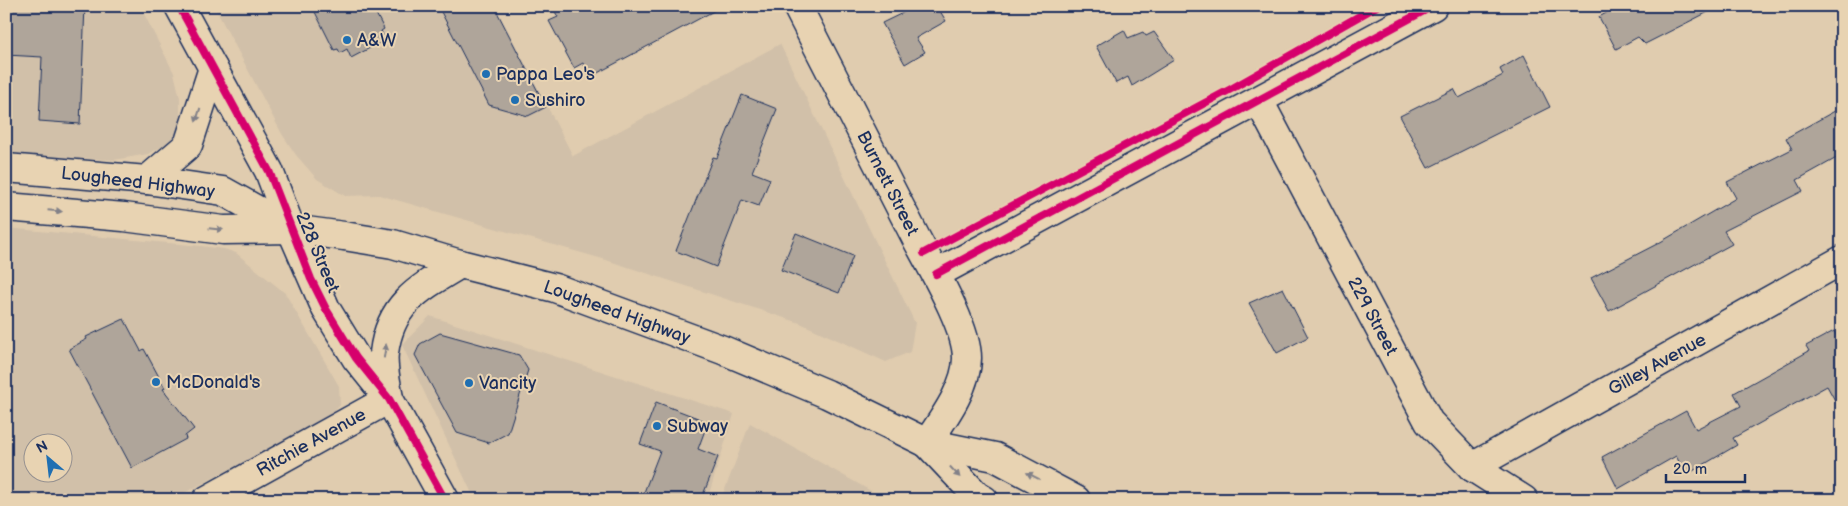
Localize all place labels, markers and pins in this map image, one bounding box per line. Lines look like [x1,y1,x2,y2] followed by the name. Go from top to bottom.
[357,30,397,51] place label: A&W
[341,34,353,46] marker: A&W
[496,64,595,85] place label: Pappa Leo's
[480,68,492,80] marker: Pappa Leo's
[525,90,585,111] place label: Sushiro
[509,94,521,106] marker: Sushiro
[166,372,261,393] place label: McDonald's
[479,373,537,394] place label: Vancity
[150,376,162,388] marker: McDonald's
[463,377,475,389] marker: Vancity
[667,416,729,437] place label: Subway
[651,420,663,432] marker: Subway

